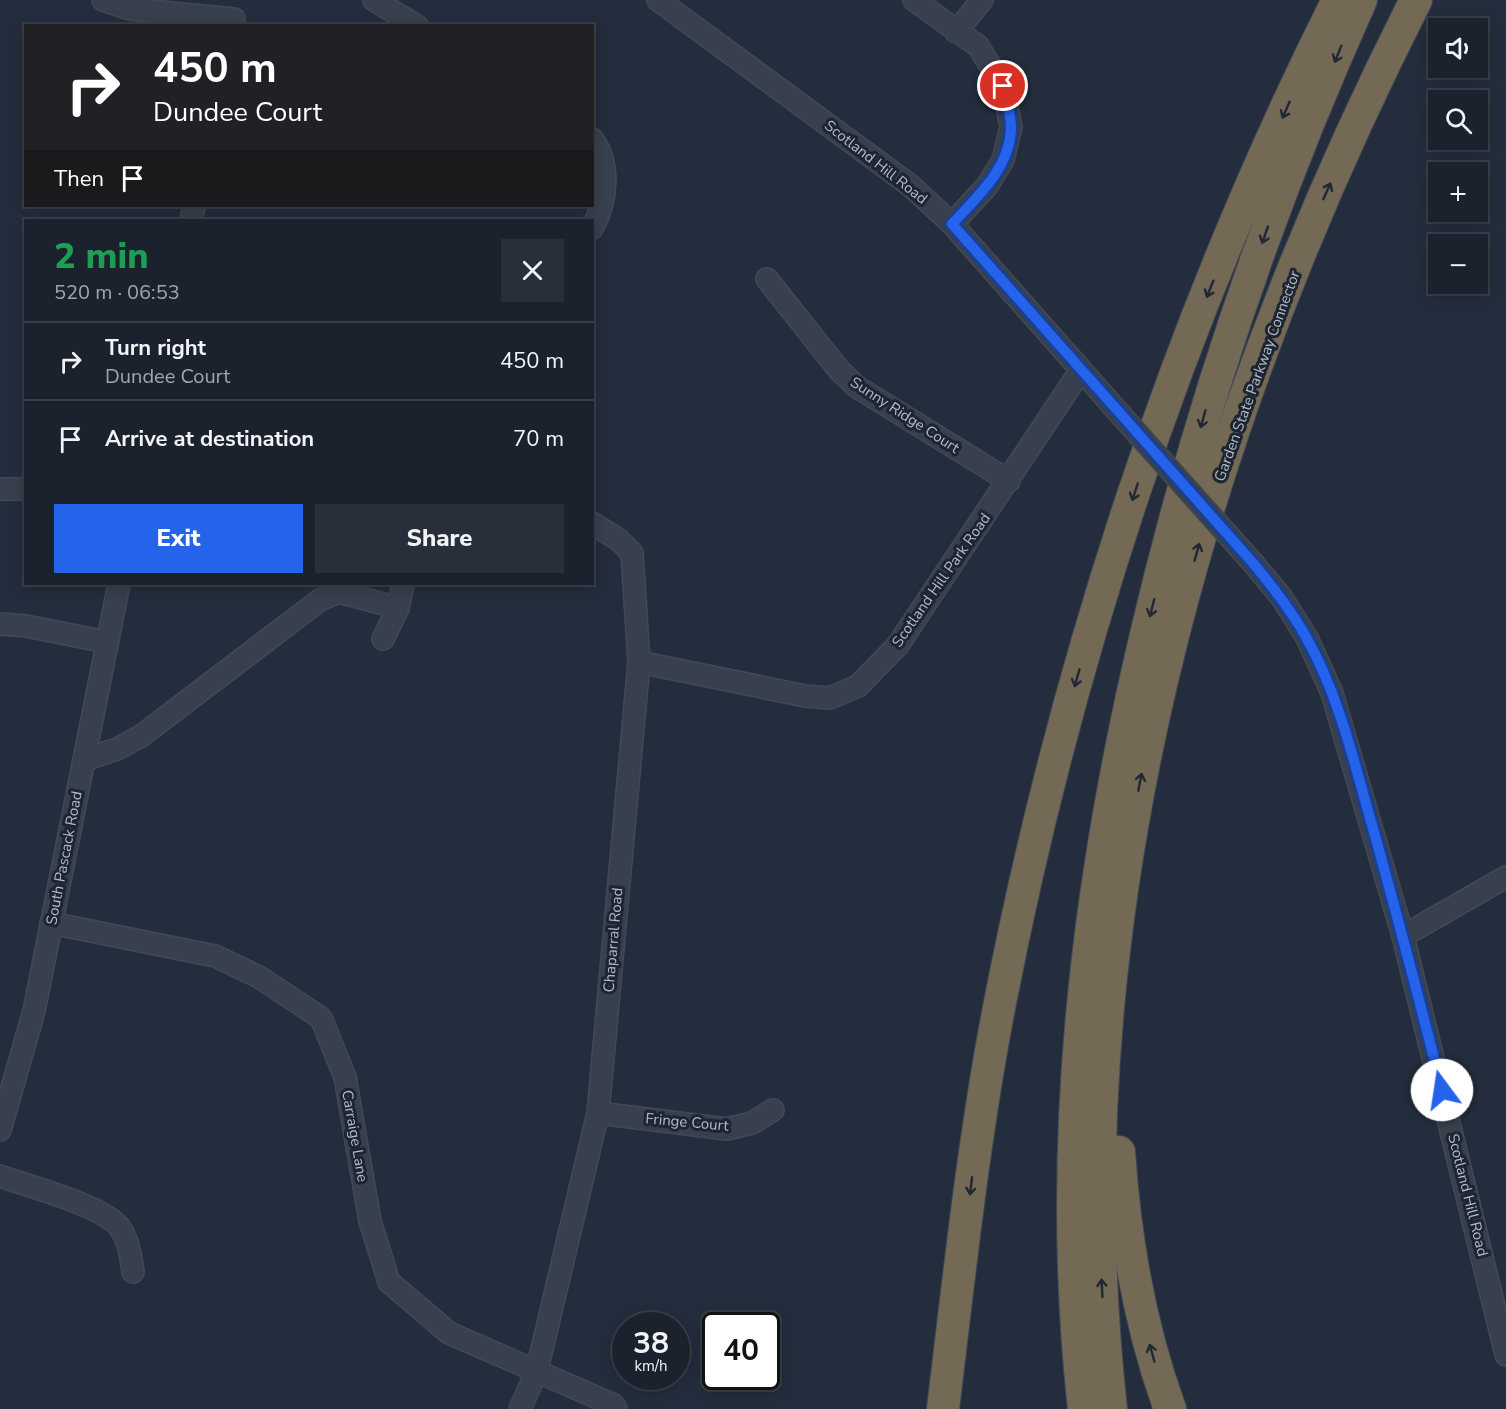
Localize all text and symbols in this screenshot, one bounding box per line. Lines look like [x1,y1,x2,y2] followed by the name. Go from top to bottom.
[1428,18,1488,294] map controls
[1428,18,1488,78] button: sound
[153,40,277,97] text: 450 m
[1332,44,1343,62] one-way arrow
[54,48,132,126] icon: right
[977,60,1028,111] pin
[986,69,1019,102] icon: arrive
[1428,90,1488,150] button: search
[153,94,322,131] text: Dundee Court
[1280,100,1291,118] one-way arrow
[820,115,932,209] street label: Scotland Hill Road
[116,162,149,195] icon: arrive
[1428,162,1488,222] button: +
[54,164,104,194] text: Then
[1321,182,1333,200] one-way arrow
[1259,225,1270,244] one-way arrow
[54,232,149,281] text: 2 min
[1428,234,1488,294] button: −
[501,239,564,302] button: close
[1209,267,1305,484] street label: Garden State Parkway Connector
[54,279,180,306] text: 520 m · 06:53
[1204,280,1215,298] one-way arrow
[105,333,206,363] text: Turn right
[54,345,87,378] icon: right
[500,346,564,376] text: 450 m
[105,363,230,390] text: Dundee Court
[847,372,964,458] street label: Sunny Ridge Court
[1197,409,1208,428] one-way arrow
[54,423,87,456] icon: arrive
[105,424,314,454] text: Arrive at destination
[513,424,564,454] text: 70 m
[1129,482,1140,501] one-way arrow
[54,504,303,573] button: Exit
[315,504,564,573] button: Share
[887,509,995,651] street label: Scotland Hill Park Road
[1192,543,1203,562] one-way arrow
[1146,598,1158,617] one-way arrow
[1071,668,1082,687] one-way arrow
[1135,773,1146,792] one-way arrow
[41,789,87,927] street label: South Pascack Road
[598,887,628,993] street label: Chaparral Road
[1410,1058,1474,1122] position arrow
[337,1088,373,1184] street label: Carraige Lane
[645,1108,730,1136] street label: Fringe Court
[1443,1132,1493,1258] street label: Scotland Hill Road
[965,1176,976,1196] one-way arrow
[1097,1278,1108,1298] one-way arrow
[702,1312,780,1390] speed limit sign: 40
[633,1323,669,1364] text: 38
[1146,1344,1157,1363] one-way arrow
[634,1356,668,1376] text: km/h

